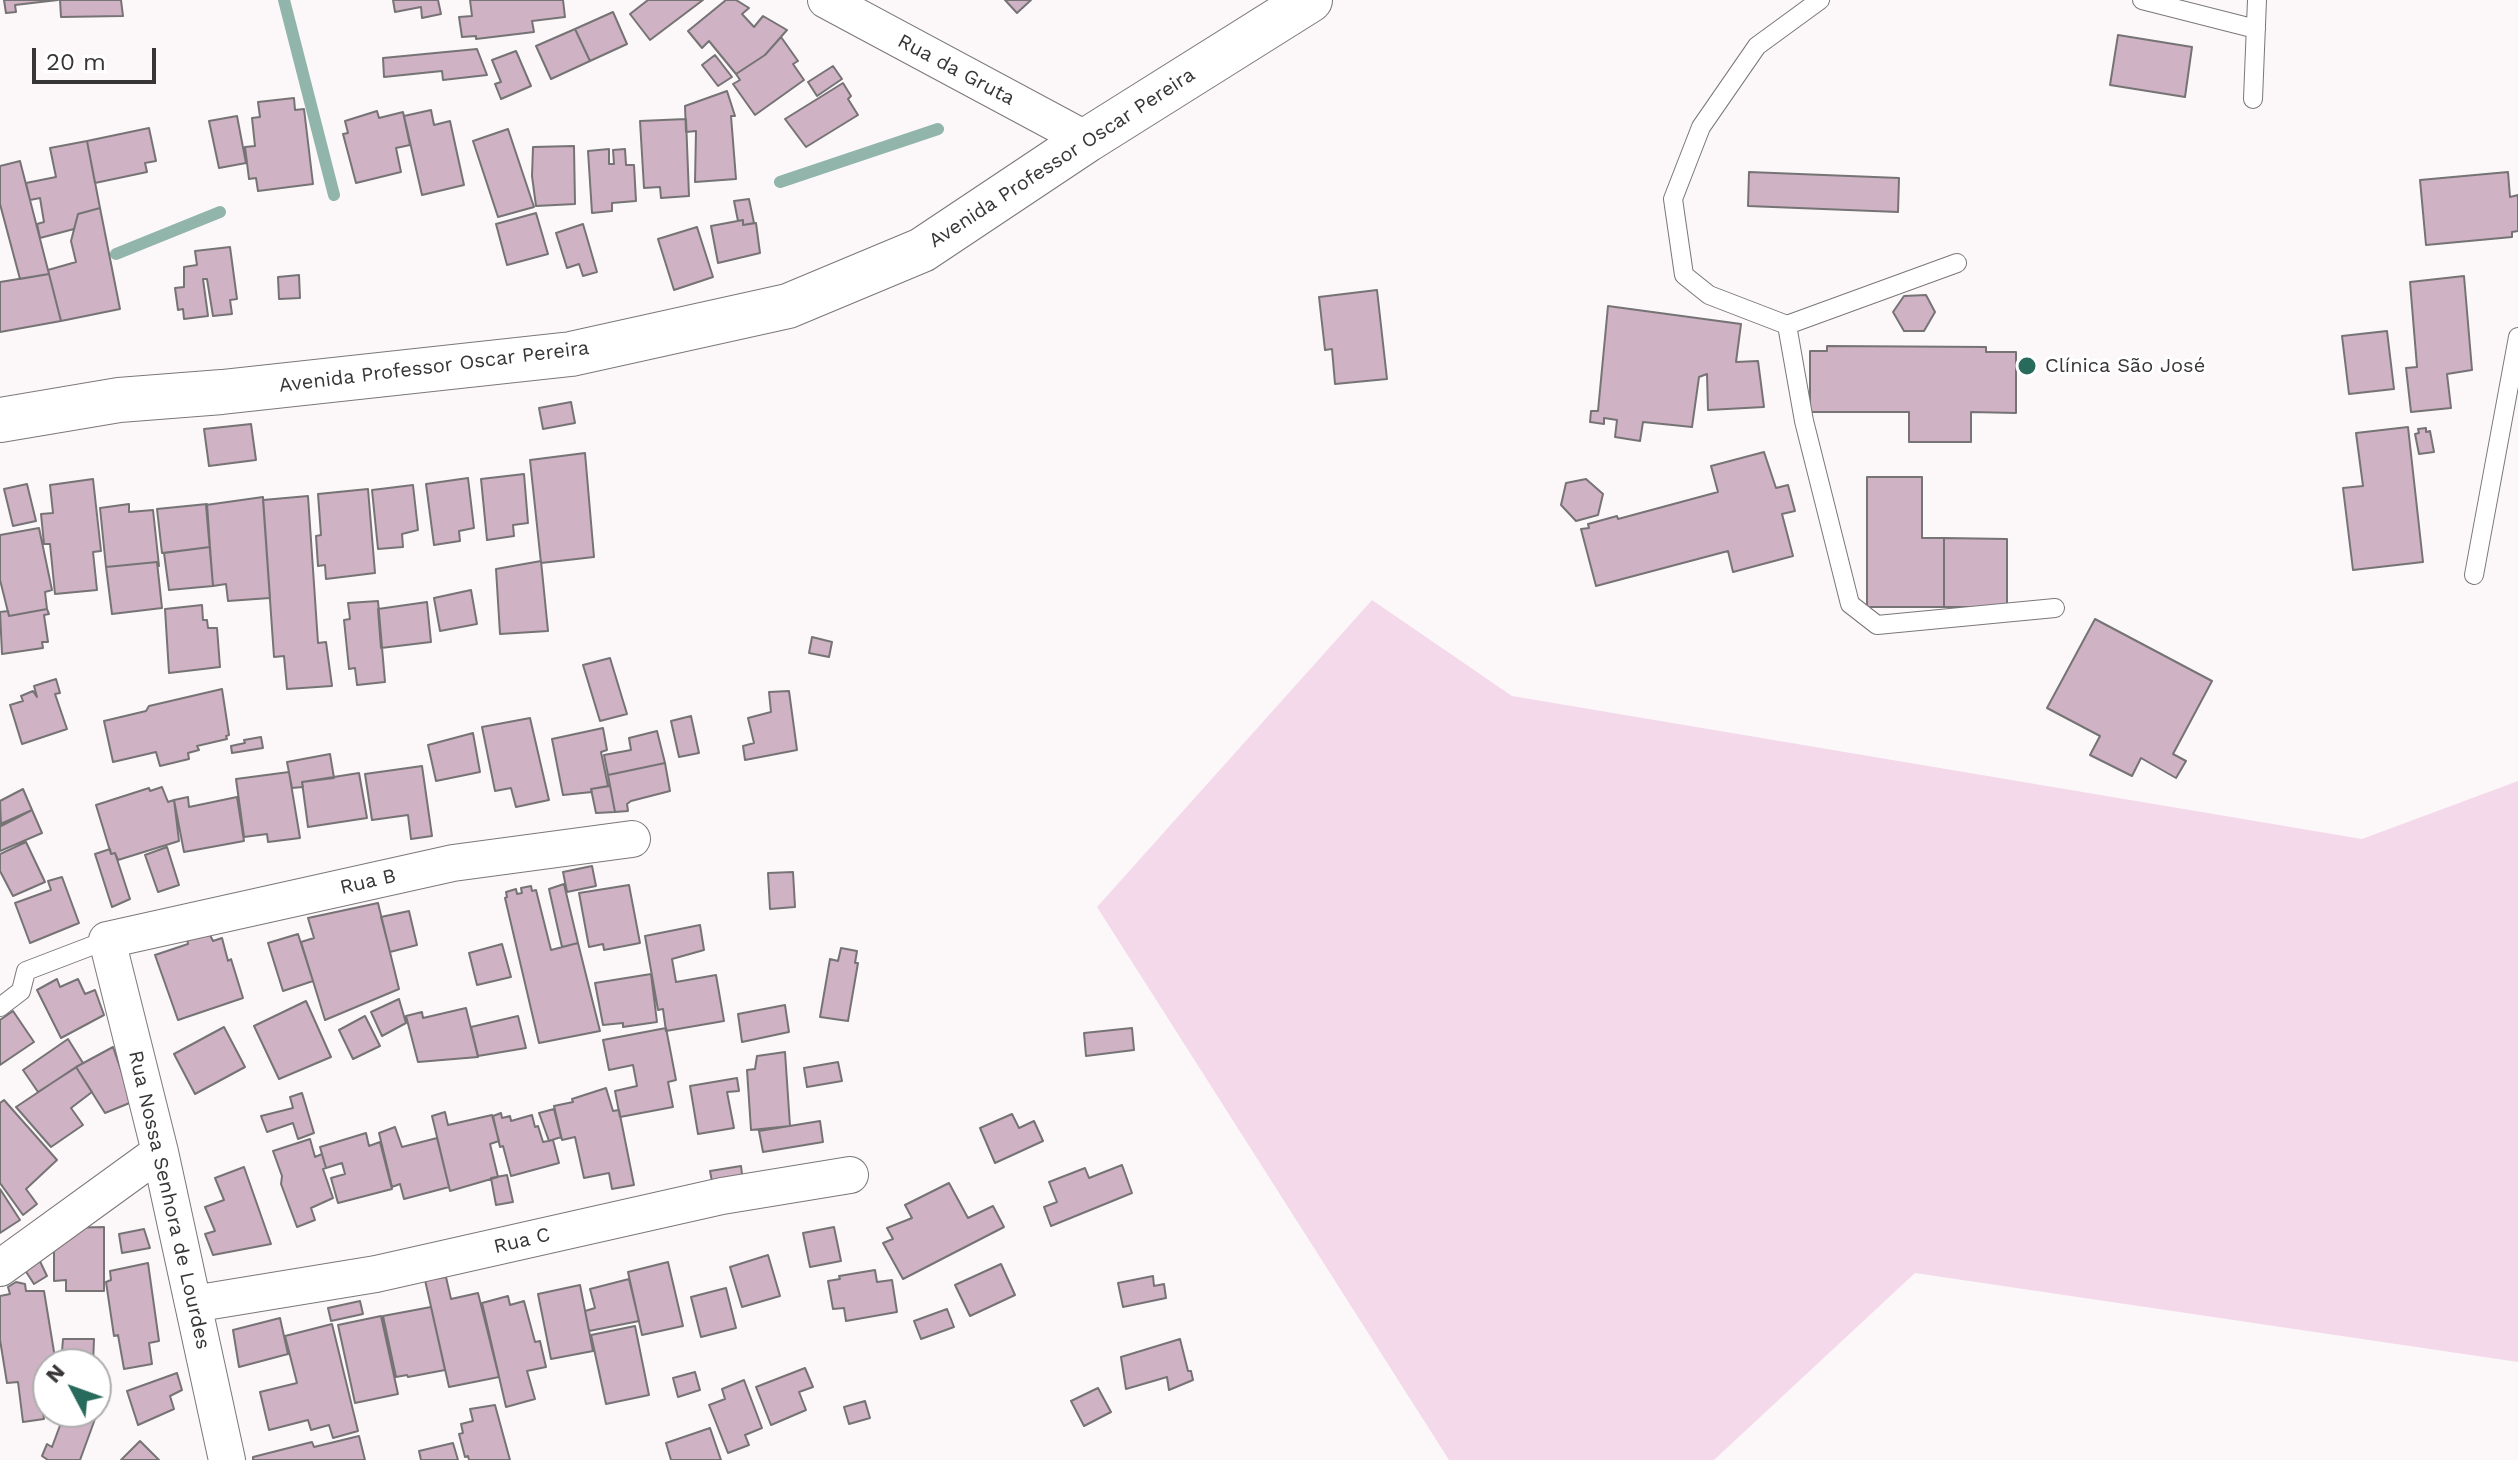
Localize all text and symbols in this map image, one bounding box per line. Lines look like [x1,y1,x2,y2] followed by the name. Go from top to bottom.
[893,29,1019,111] street label: Rua da Gruta
[36,32,160,82] scale bar
[46,48,106,76] text: 20 m
[924,63,1200,253] street label: Avenida Professor Oscar Pereira
[278,336,590,398] street label: Avenida Professor Oscar Pereira
[2045,354,2205,378] place label: Clínica São José
[2016,355,2038,377] marker: Clínica São José
[338,864,398,900] street label: Rua B
[123,1048,215,1352] street label: Rua Nossa Senhora de Lourdes
[491,1223,553,1259] street label: Rua C
[32,1348,112,1428] north arrow
[40,1359,70,1388] text: N

